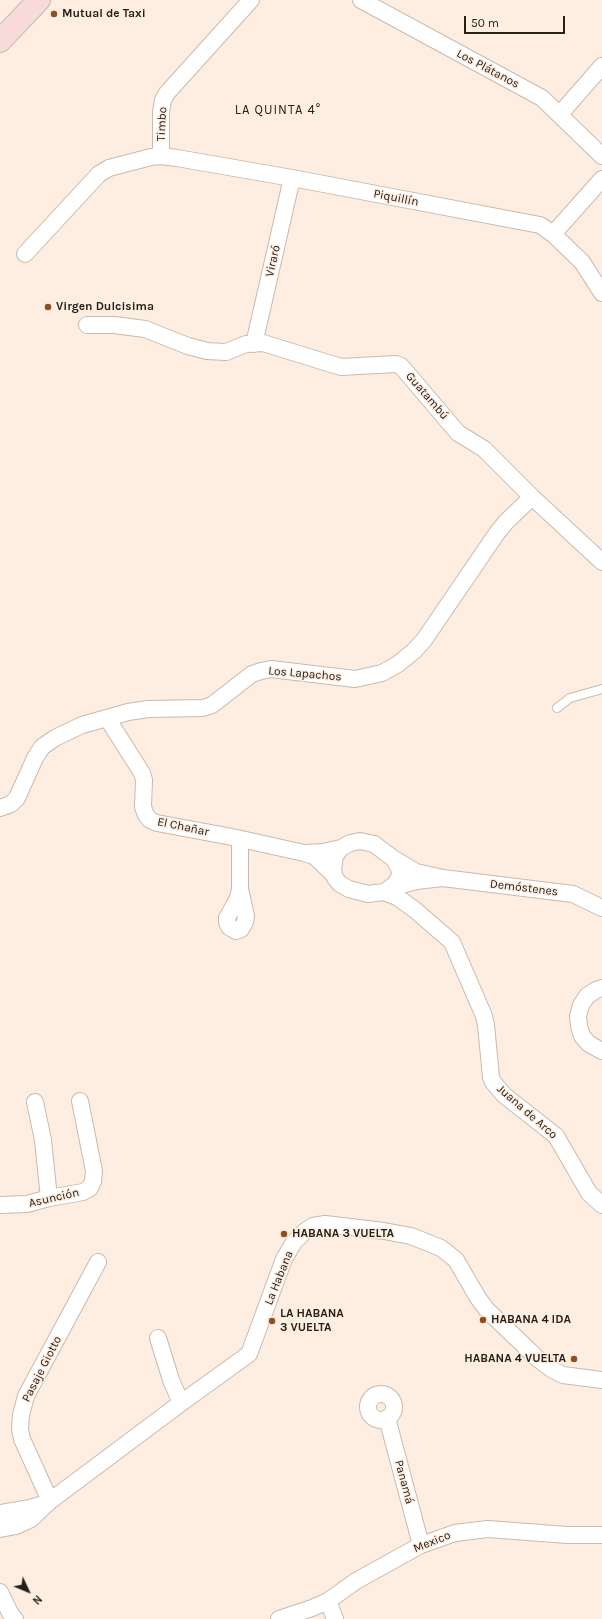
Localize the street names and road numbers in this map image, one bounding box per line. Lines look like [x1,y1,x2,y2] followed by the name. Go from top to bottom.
[454,46,522,92] street label: Los Plátanos
[154,106,170,142] street label: Timbo
[372,187,420,209] street label: Piquillín
[262,244,284,278] street label: Viraró
[402,369,452,423] street label: Guatambú
[268,664,342,684] street label: Los Lapachos
[156,815,210,839] street label: El Chañar
[489,877,559,899] street label: Demóstenes
[494,1082,560,1142] street label: Juana de Arco
[27,1185,81,1211] street label: Asunción
[262,1249,296,1307] street label: La Habana
[19,1333,65,1405] street label: Pasaje Giotto
[391,1458,417,1506] street label: Panamá
[411,1528,453,1556] street label: Mexico

